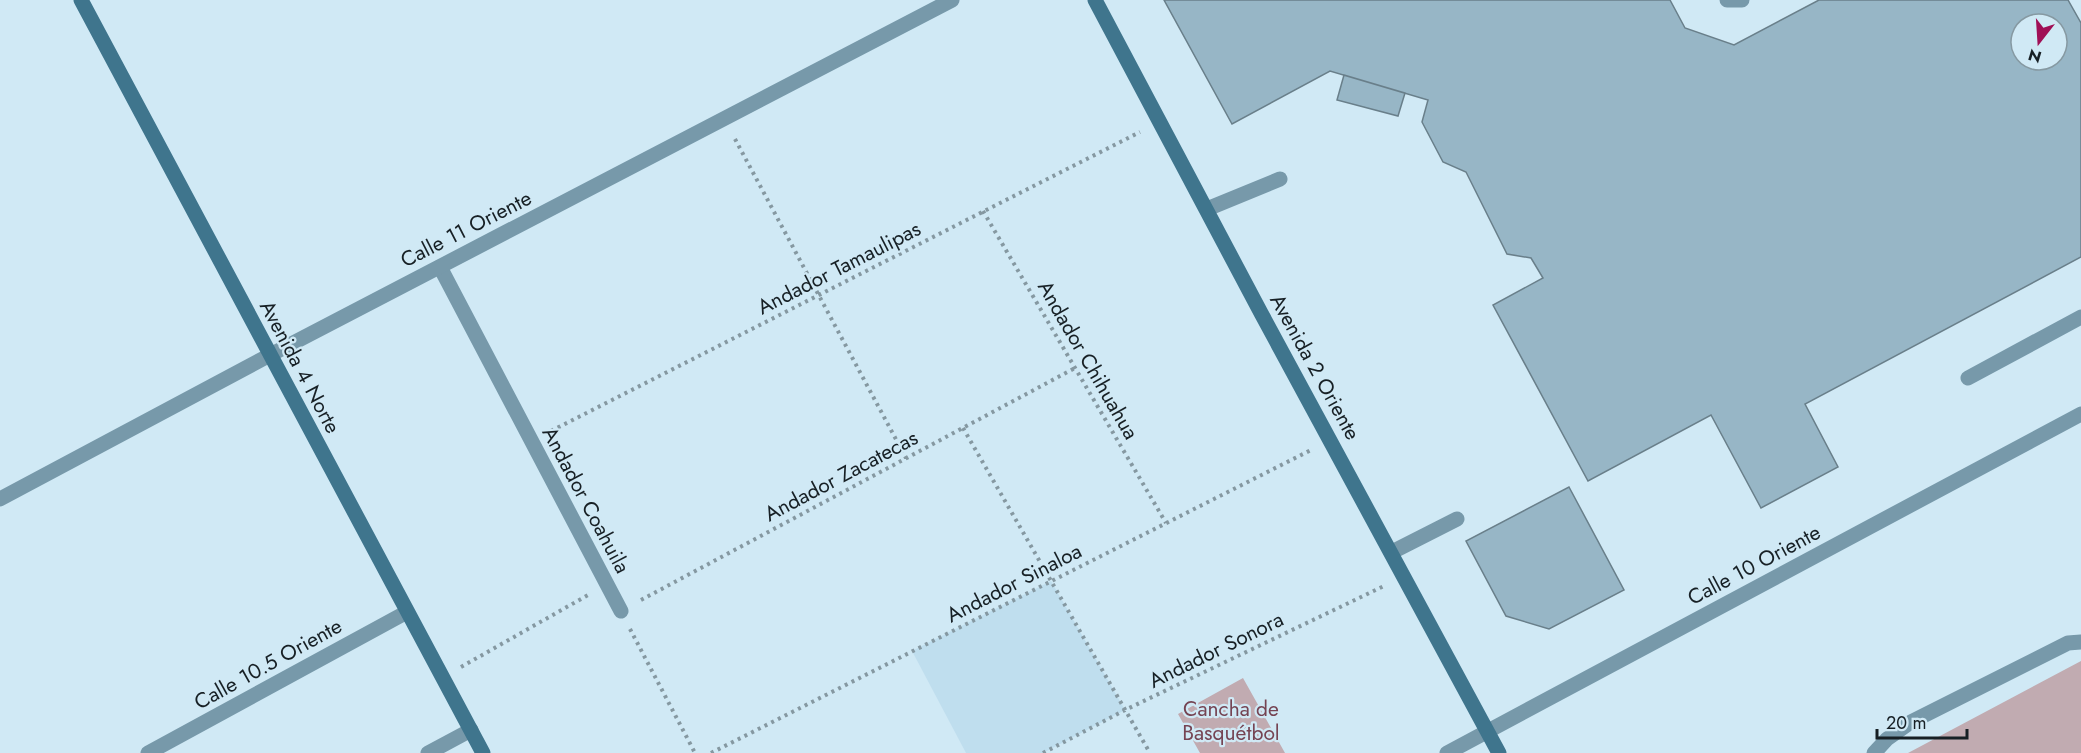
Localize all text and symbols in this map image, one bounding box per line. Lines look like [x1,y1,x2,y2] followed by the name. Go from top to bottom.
[2009,12,2069,72] north arrow
[2025,43,2044,69] text: N
[395,183,537,275] street label: Calle 11 Oriente
[752,214,926,322] street label: Andador Tamaulipas
[1030,275,1146,445] street label: Andador Chihuahua
[1262,289,1368,446] street label: Avenida 2 Oriente
[252,295,348,439] street label: Avenida 4 Norte
[535,421,637,579] street label: Andador Coahuila
[759,423,923,529] street label: Andador Zacatecas
[1682,517,1826,613] street label: Calle 10 Oriente
[941,536,1087,630] street label: Andador Sinaloa
[1144,604,1288,696] street label: Andador Sonora
[189,611,347,717] street label: Calle 10.5 Oriente
[1182,694,1280,748] park label: Cancha de Basquétbol
[1877,702,1967,740] scale bar
[1886,710,1926,736] text: 20 m

